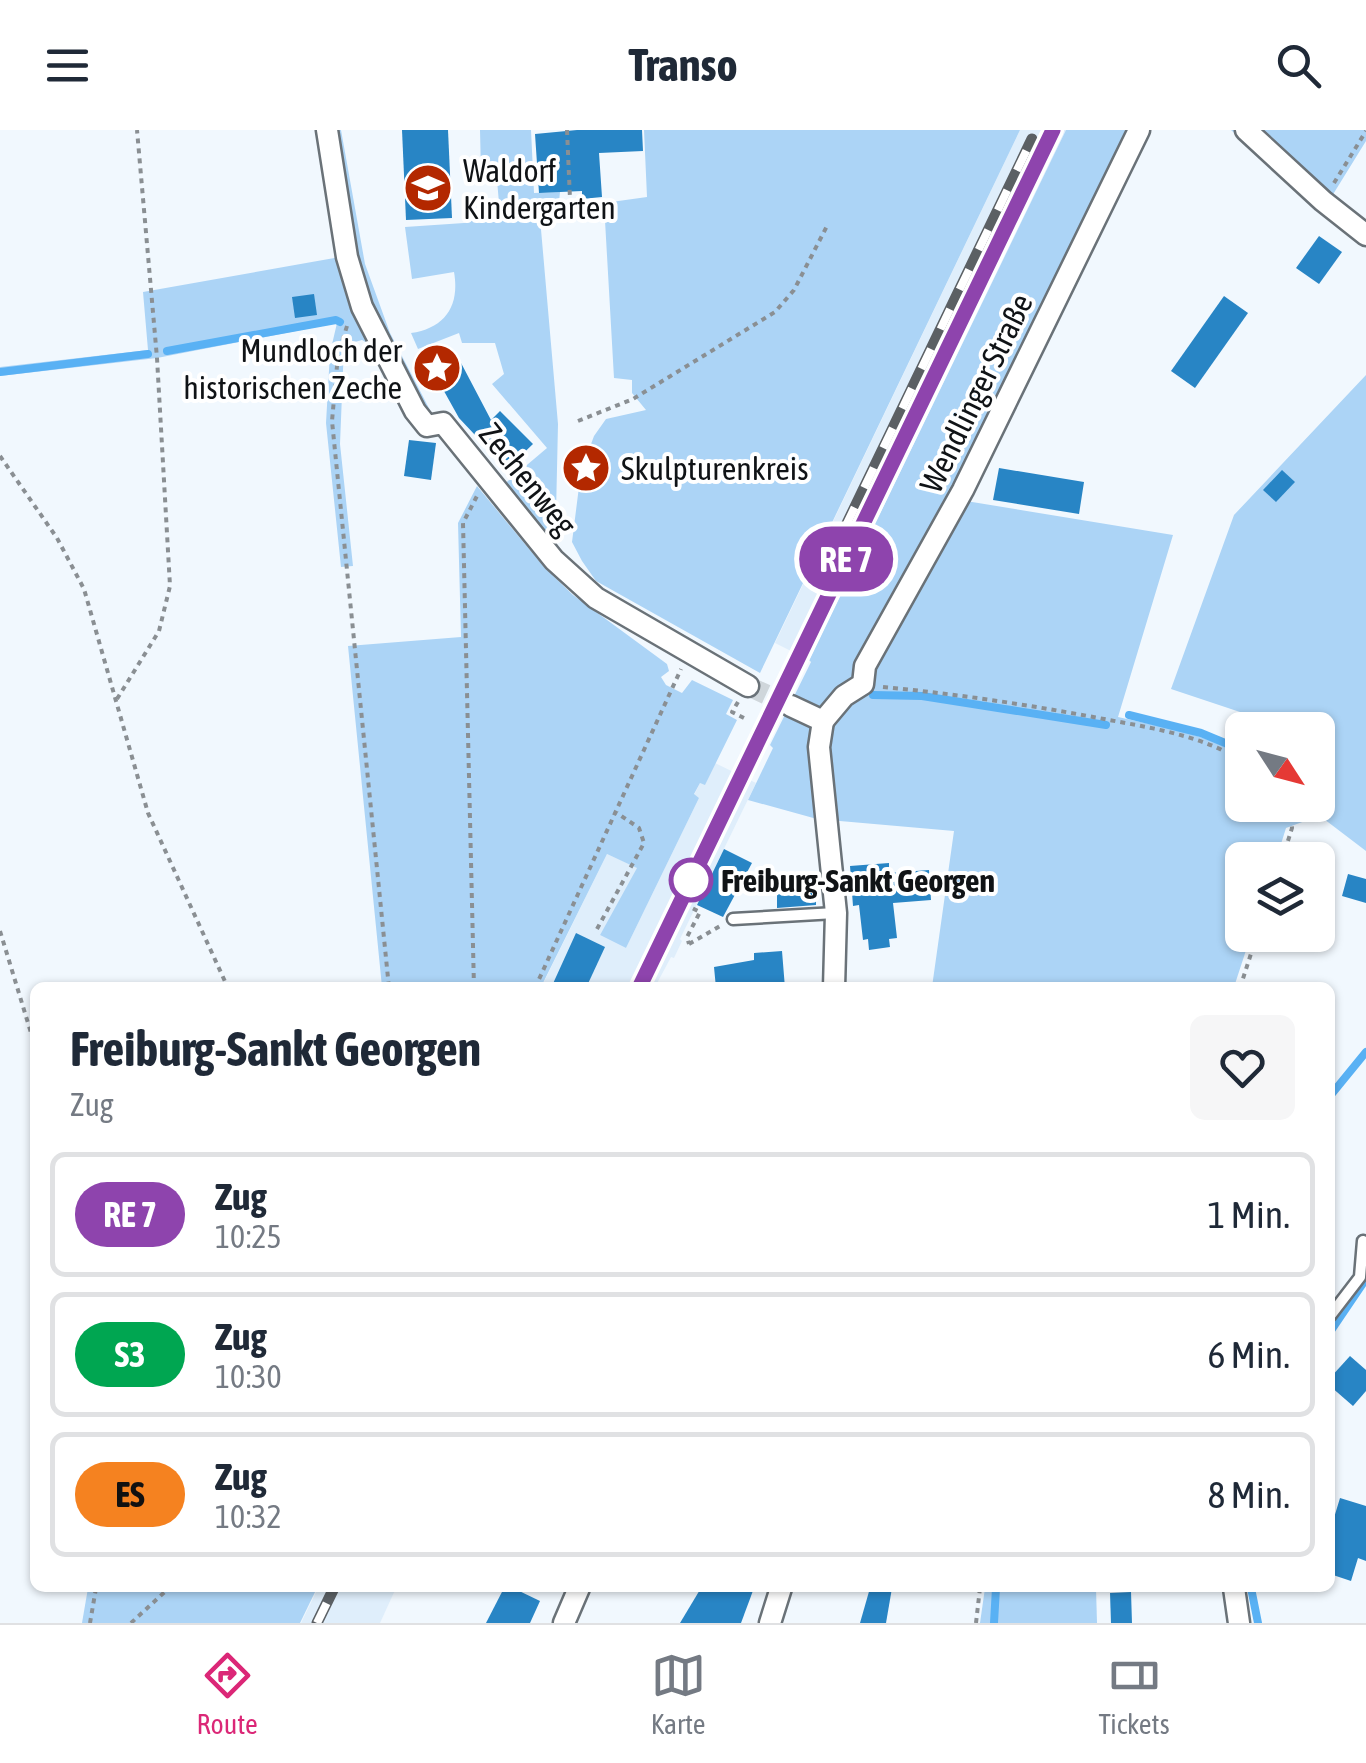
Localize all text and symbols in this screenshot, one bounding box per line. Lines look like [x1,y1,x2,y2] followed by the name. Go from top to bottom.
[40,38,95,93] icon: menu
[1271,38,1326,93] icon: search
[628,39,738,91] text: Transo
[463,152,616,226] place label: Waldorf Kindergarten
[402,162,454,214] school or university icon: Waldorf Kindergarten
[912,288,1040,498] street label: Wendlinger Straße
[183,332,403,406] place label: Mundloch der historischen Zeche
[411,342,463,394] place icon: Mundloch der historischen Zeche
[472,416,584,543] street label: Zechenweg
[560,442,612,494] place icon: Skulpturenkreis
[621,450,809,487] place label: Skulpturenkreis
[776,526,916,592] line badge: RE 7
[819,539,873,579] text: RE 7
[1225,712,1335,822] north arrow
[1225,712,1335,952] map controls
[1225,842,1335,952] button: layers
[670,859,712,901] marker: Freiburg-Sankt Georgen
[721,862,995,899] place label: Freiburg-Sankt Georgen
[1190,1015,1295,1120] button: heart
[70,1021,481,1076] text: Freiburg-Sankt Georgen
[70,1086,114,1123] text: Zug
[215,1175,267,1218] text: Zug
[1208,1193,1290,1236] text: 1 Min.
[103,1194,157,1234] text: RE 7
[215,1218,282,1255] text: 10:25
[215,1315,267,1358] text: Zug
[1208,1333,1290,1376] text: 6 Min.
[114,1334,146,1374] text: S3
[215,1358,282,1395] text: 10:30
[215,1455,267,1498] text: Zug
[1208,1473,1290,1516] text: 8 Min.
[115,1474,145,1514] text: ES
[215,1498,282,1535] text: 10:32
[196,1648,258,1740] tab: Route
[651,1648,706,1740] tab: Karte
[1099,1648,1170,1740] tab: Tickets

